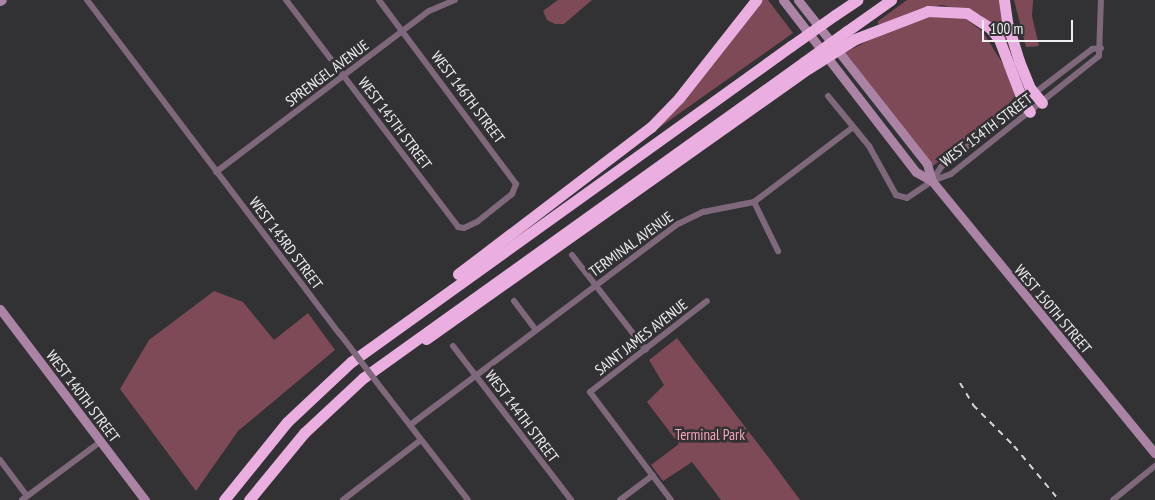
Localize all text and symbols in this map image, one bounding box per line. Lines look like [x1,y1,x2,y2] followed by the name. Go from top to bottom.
[985,10,1076,42] scale bar
[990,19,1023,38] text: 100 m
[282,36,372,110] street label: SPRENGEL AVENUE
[427,47,509,147] street label: WEST 146TH STREET
[354,73,436,173] street label: WEST 145TH STREET
[936,89,1036,171] street label: WEST 154TH STREET
[245,193,327,293] street label: WEST 143RD STREET
[585,207,677,281] street label: TERMINAL AVENUE
[1010,261,1096,357] street label: WEST 150TH STREET
[591,295,691,379] street label: SAINT JAMES AVENUE
[42,346,124,446] street label: WEST 140TH STREET
[481,366,563,466] street label: WEST 144TH STREET
[675,426,745,444] park label: Terminal Park

